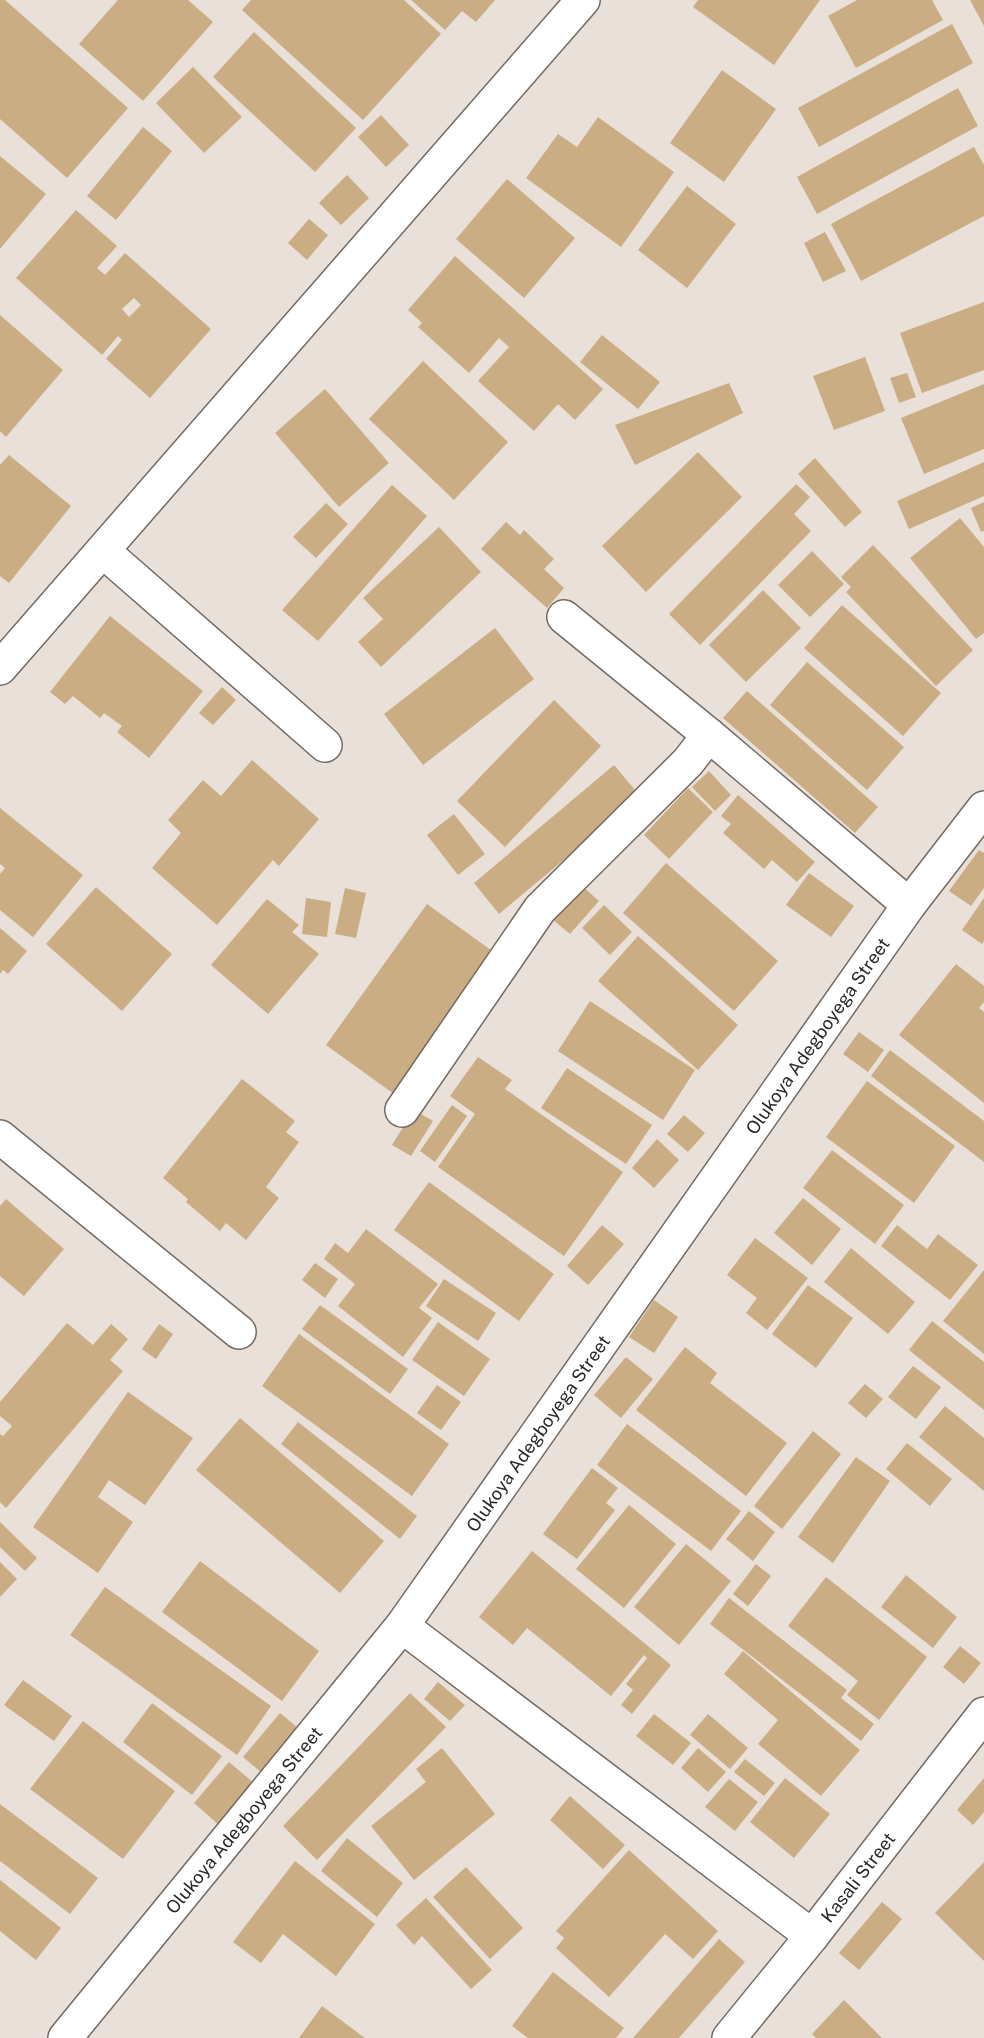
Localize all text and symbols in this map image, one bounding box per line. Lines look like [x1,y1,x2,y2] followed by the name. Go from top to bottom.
[741,933,893,1138] street label: Olukoya Adegboyega Street
[461,1331,614,1535] street label: Olukoya Adegboyega Street
[161,1722,326,1917] street label: Olukoya Adegboyega Street
[816,1828,899,1926] street label: Kasali Street

